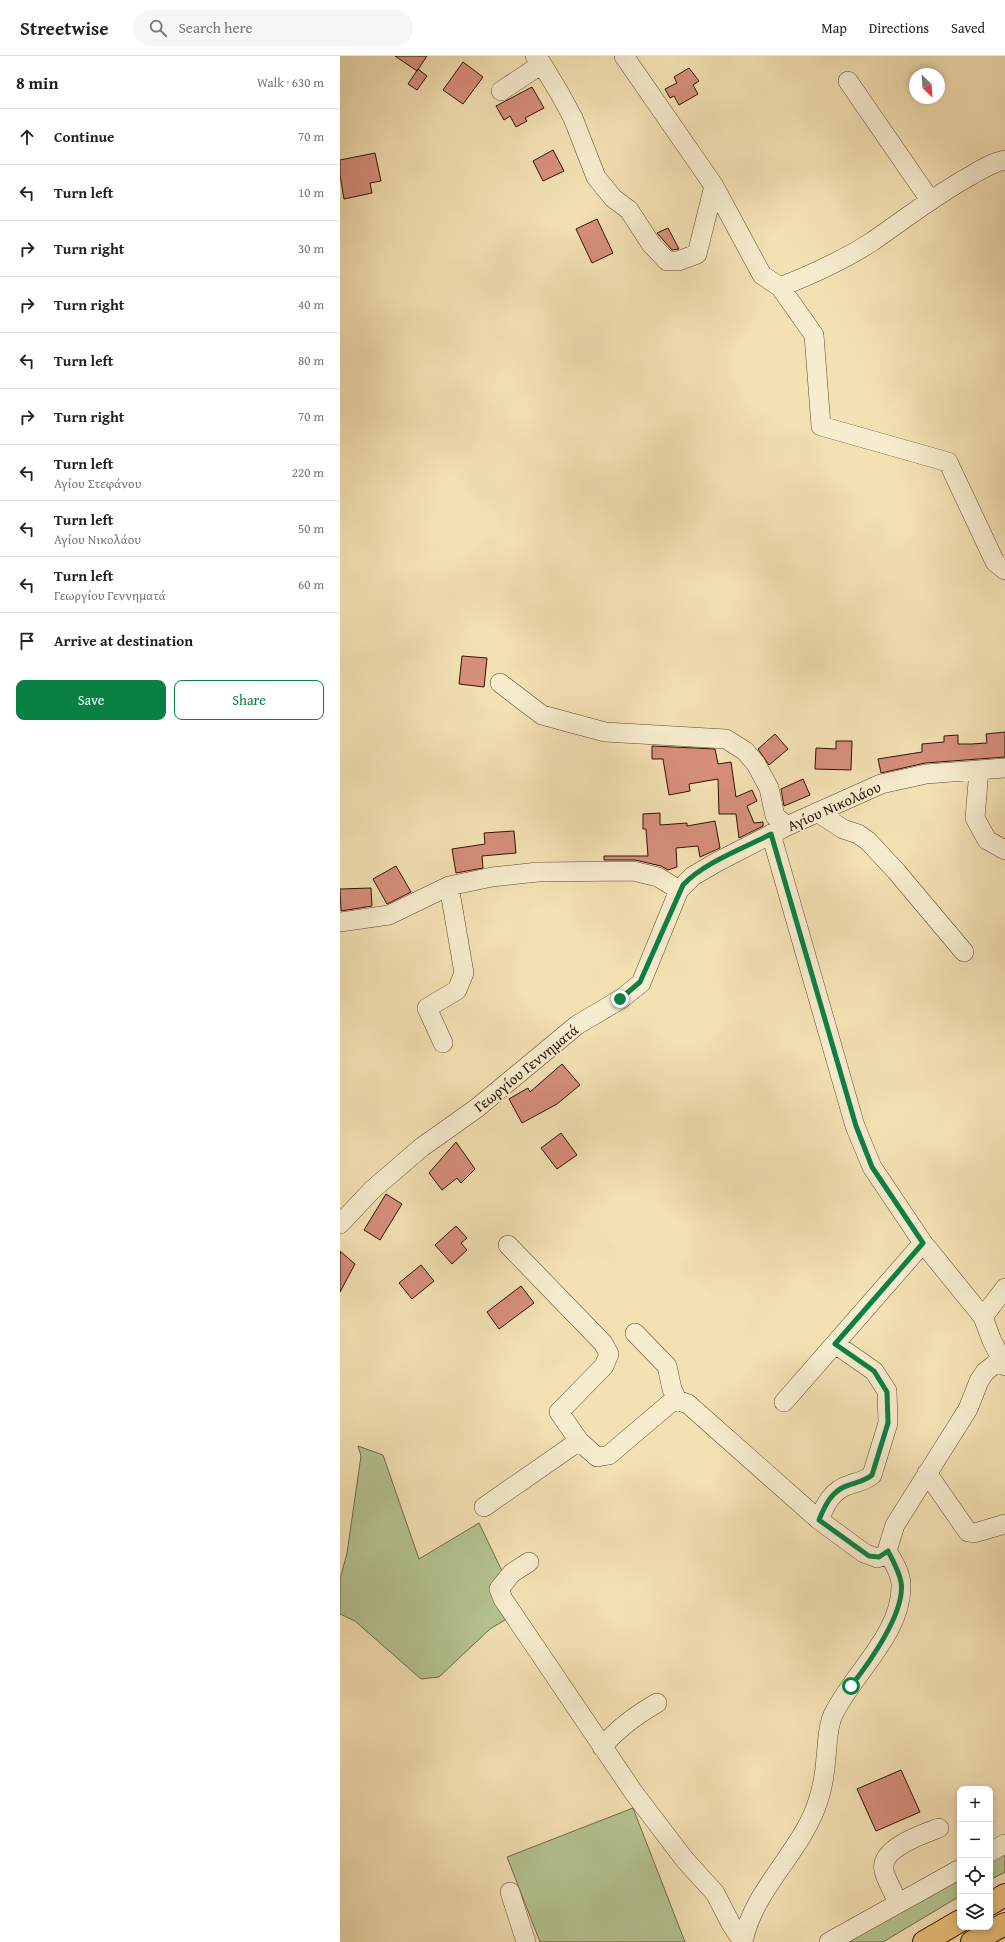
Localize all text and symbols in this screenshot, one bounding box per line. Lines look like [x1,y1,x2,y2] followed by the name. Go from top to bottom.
[133,10,413,46] search box
[20,14,109,42] text: Streetwise
[147,17,169,39] icon: search
[179,17,253,38] text: Search here
[821,18,847,38] text: Map
[869,18,929,38] text: Directions
[951,18,985,38] text: Saved
[909,68,945,104] north arrow
[16,70,58,95] text: 8 min
[257,73,324,92] text: Walk · 630 m
[16,126,38,148] icon: ahead
[54,126,115,147] text: Continue
[298,127,324,146] text: 70 m
[16,182,38,204] icon: left
[54,182,113,203] text: Turn left
[298,183,324,202] text: 10 m
[16,238,38,260] icon: right
[54,238,125,259] text: Turn right
[298,239,324,258] text: 30 m
[16,294,38,316] icon: right
[54,294,125,315] text: Turn right
[298,295,324,314] text: 40 m
[16,350,38,372] icon: left
[54,350,113,371] text: Turn left
[298,351,324,370] text: 80 m
[16,406,38,428] icon: right
[54,406,125,427] text: Turn right
[298,407,324,426] text: 70 m
[54,453,113,474] text: Turn left
[16,462,38,484] icon: left
[292,463,324,482] text: 220 m
[54,474,141,493] text: Αγίου Στεφάνου
[54,509,113,530] text: Turn left
[16,518,38,540] icon: left
[298,519,324,538] text: 50 m
[54,530,141,549] text: Αγίου Νικολάου
[54,565,113,586] text: Turn left
[16,574,38,596] icon: left
[298,575,324,594] text: 60 m
[54,586,166,605] text: Γεωργίου Γεννηματά
[16,630,38,652] icon: arrive
[54,630,193,651] text: Arrive at destination
[16,680,166,720] button: Save
[174,680,324,720] button: Share
[784,776,884,836] street label: Αγίου Νικολάου
[611,990,629,1008] route end
[469,1019,583,1117] street label: Γεωργίου Γεννηματά
[842,1677,860,1695] route start
[957,1786,993,1930] map controls
[957,1786,993,1822] button: +
[957,1822,993,1858] button: −
[957,1858,993,1894] button: locate
[957,1894,993,1930] button: layers

